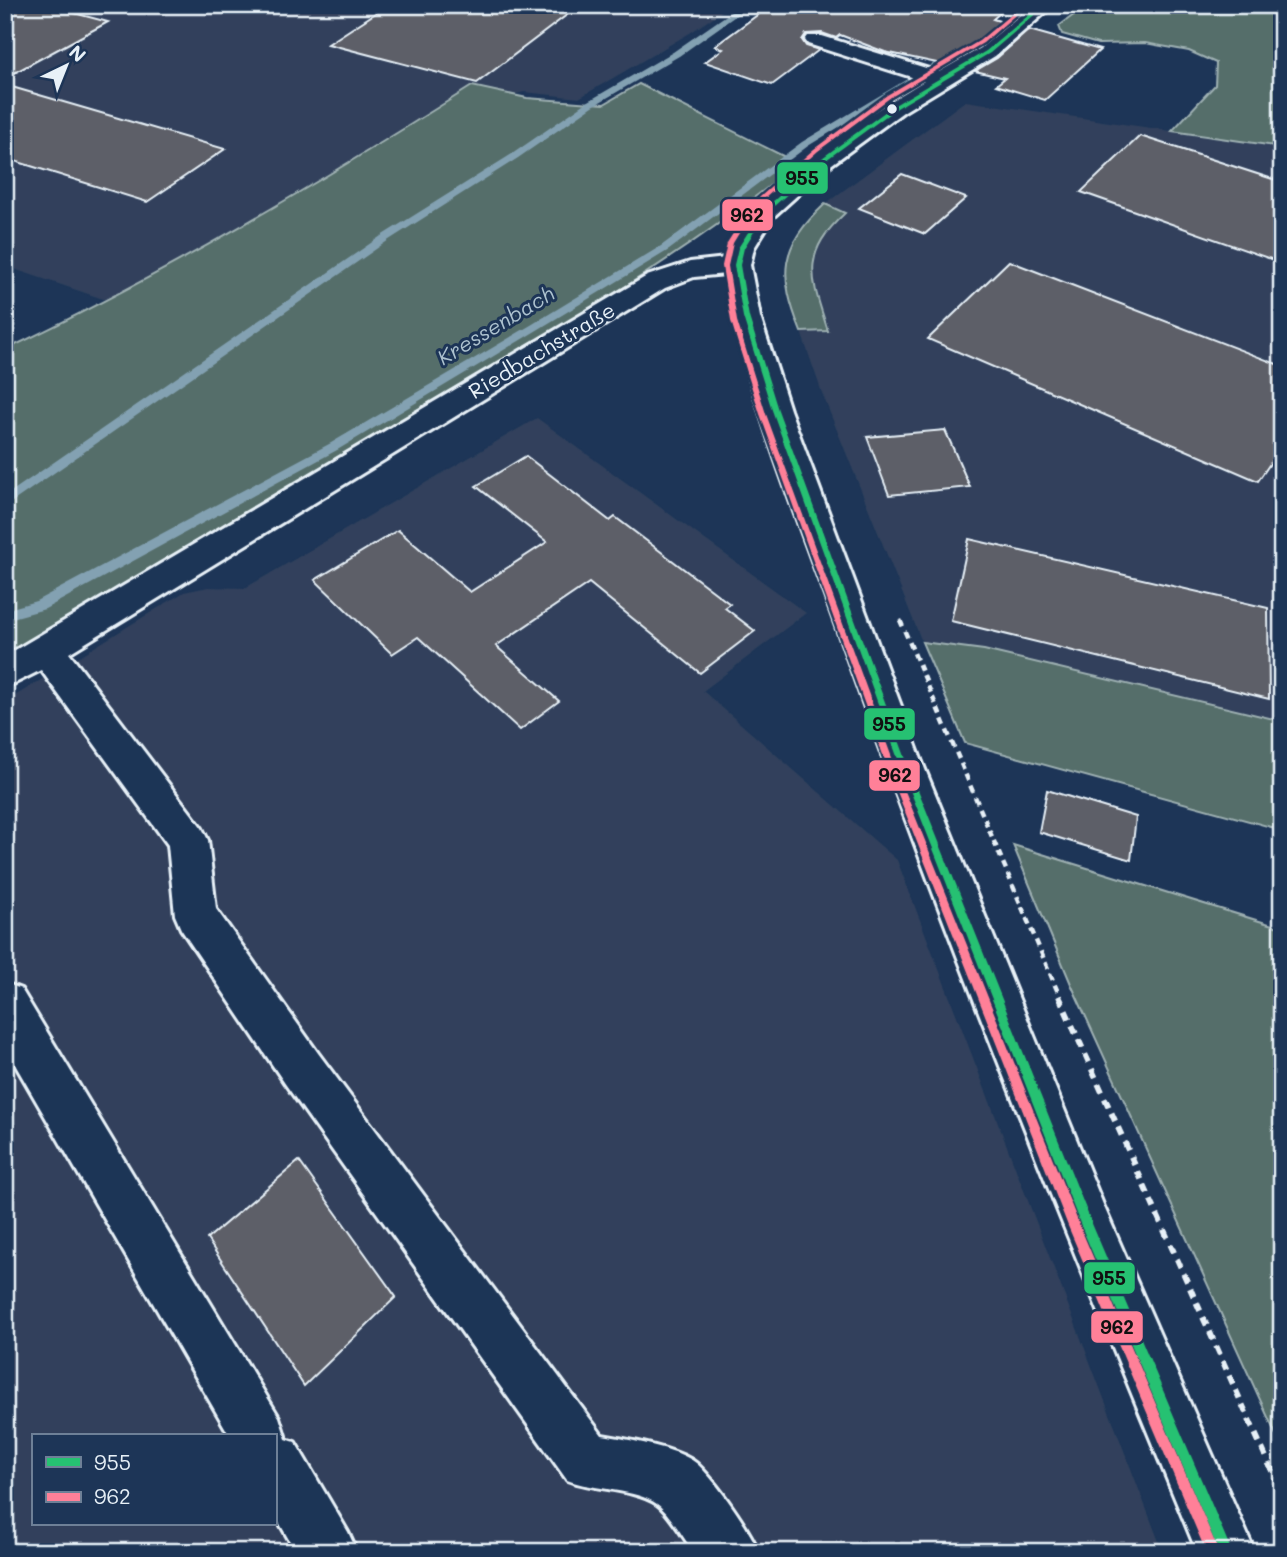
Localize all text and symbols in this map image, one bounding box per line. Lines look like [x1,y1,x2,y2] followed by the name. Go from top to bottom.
[32,32,102,102] north arrow
[64,39,92,67] text: N
[885,102,899,116] unlabelled marker
[776,161,829,195] line badge: 955
[785,165,819,190] text: 955
[721,198,774,232] line badge: 962
[730,202,764,227] text: 962
[432,279,559,370] water label: Kressenbach
[463,295,619,404] street label: Riedbachstraße
[863,707,916,741] line badge: 955
[872,711,906,736] text: 955
[868,759,921,792] line badge: 962
[878,762,912,787] text: 962
[1083,1261,1136,1295] line badge: 955
[1092,1265,1126,1290] text: 955
[1090,1310,1144,1344] line badge: 962
[1100,1314,1134,1339] text: 962
[32,1434,276,1526] legend
[94,1448,131,1475] text: 955
[94,1482,131,1509] text: 962

